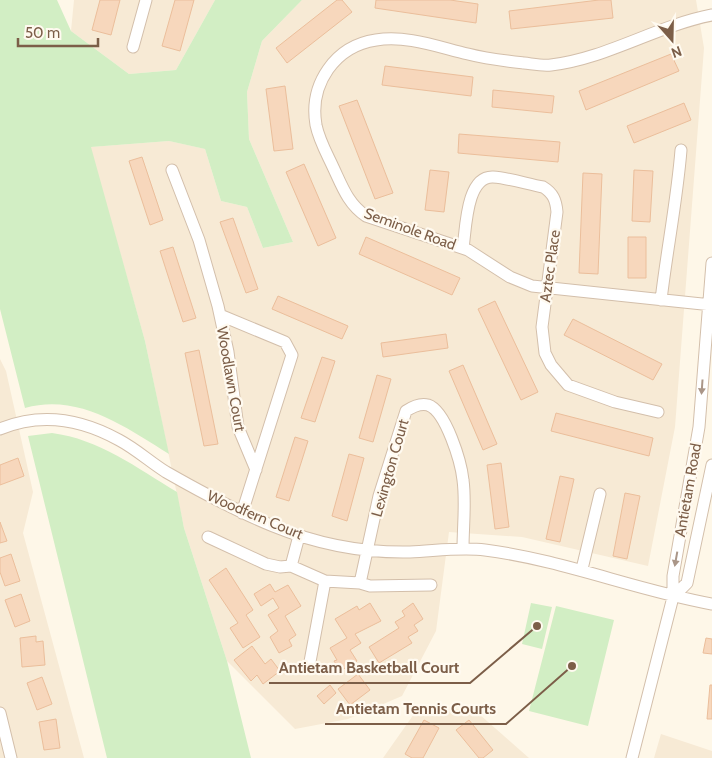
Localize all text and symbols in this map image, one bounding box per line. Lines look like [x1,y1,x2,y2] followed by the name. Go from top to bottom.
[18,15,98,47] scale bar
[647,15,697,65] north arrow
[25,24,60,42] text: 50 m
[669,42,684,62] text: N
[362,204,458,254] street label: Seminole Road
[536,228,564,303] street label: Aztec Place
[213,325,249,433] street label: Woodlawn Court
[697,380,705,396] one-way arrow
[367,417,413,519] street label: Lexington Court
[671,442,705,538] street label: Antietam Road
[204,487,306,543] street label: Woodfern Court
[672,551,680,567] one-way arrow
[269,652,470,683] callout: Antietam Basketball Court
[279,658,460,677] text: Antietam Basketball Court
[325,693,506,724] callout: Antietam Tennis Courts
[336,699,496,718] text: Antietam Tennis Courts

